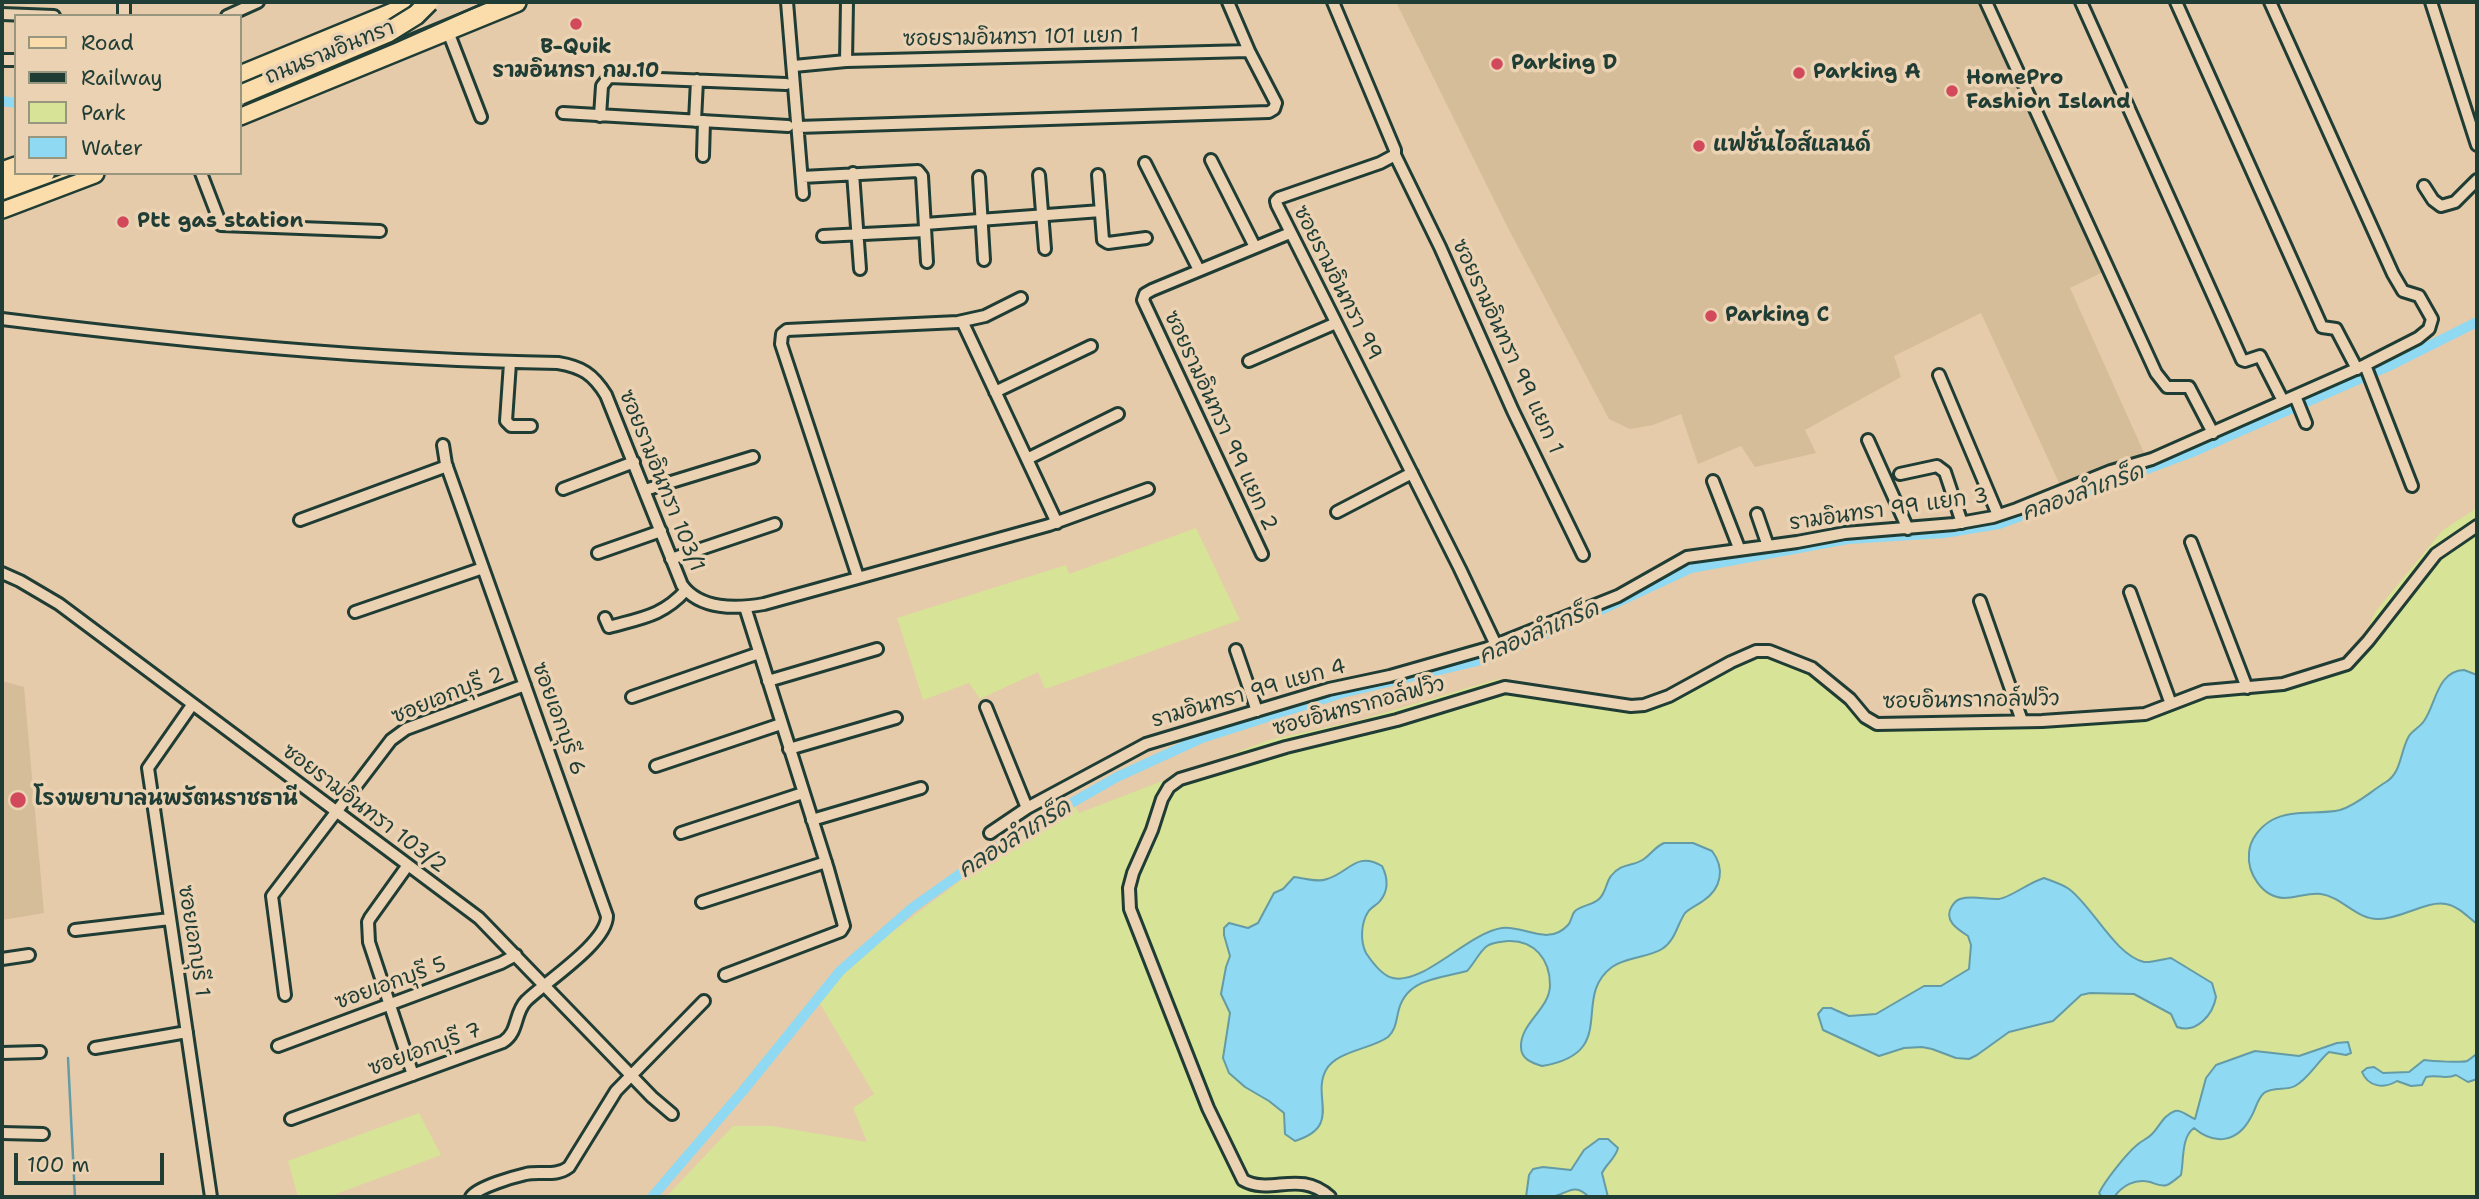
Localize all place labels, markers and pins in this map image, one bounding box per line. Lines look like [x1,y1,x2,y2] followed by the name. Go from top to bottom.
[568,16,584,32] marker: B-Quik รามอินทรา กม.10
[493,35,659,85] place label: B-Quik รามอินทรา กม.10
[1511,51,1617,77] place label: Parking D
[1489,56,1505,72] marker: Parking D
[1813,60,1921,86] place label: Parking A
[1791,65,1807,81] marker: Parking A
[1966,66,2131,116] place label: HomePro Fashion Island
[1944,83,1960,99] marker: HomePro Fashion Island
[1713,133,1871,159] place label: แฟชั่นไอส์แลนด์
[1691,138,1707,154] marker: แฟชั่นไอส์แลนด์
[137,209,303,235] place label: Ptt gas station
[115,214,131,230] marker: Ptt gas station
[1725,303,1830,329] place label: Parking C
[1703,308,1719,324] marker: Parking C
[34,787,298,813] place label: โรงพยาบาลนพรัตนราชธานี
[8,790,28,810] marker: โรงพยาบาลนพรัตนราชธานี

